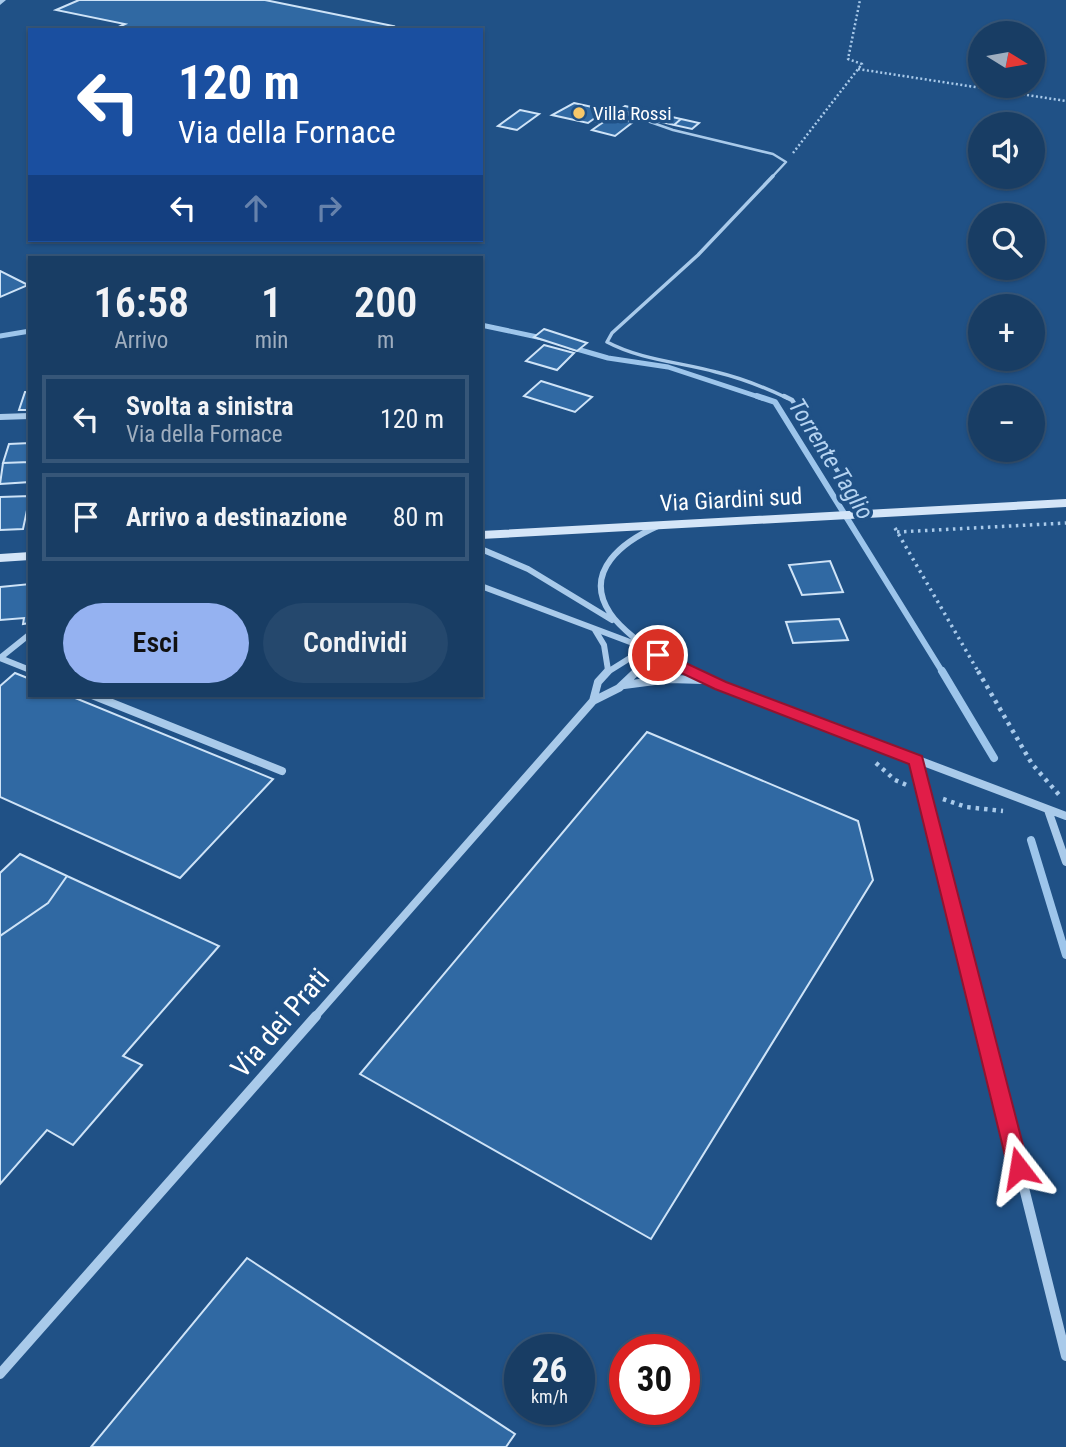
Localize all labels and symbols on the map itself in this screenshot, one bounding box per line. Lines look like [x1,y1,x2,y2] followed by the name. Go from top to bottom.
[968,21,1045,98] north arrow
[593,102,672,125] place label: Villa Rossi
[571,105,587,121] marker: Villa Rossi
[783,393,879,525] water label: Torrente Taglio
[659,483,803,517] street label: Via Giardini sud
[628,625,688,685] pin
[224,962,336,1084] street label: Via dei Prati
[982,1131,1056,1205] position arrow
[609,1334,700,1425] speed limit sign: 30

